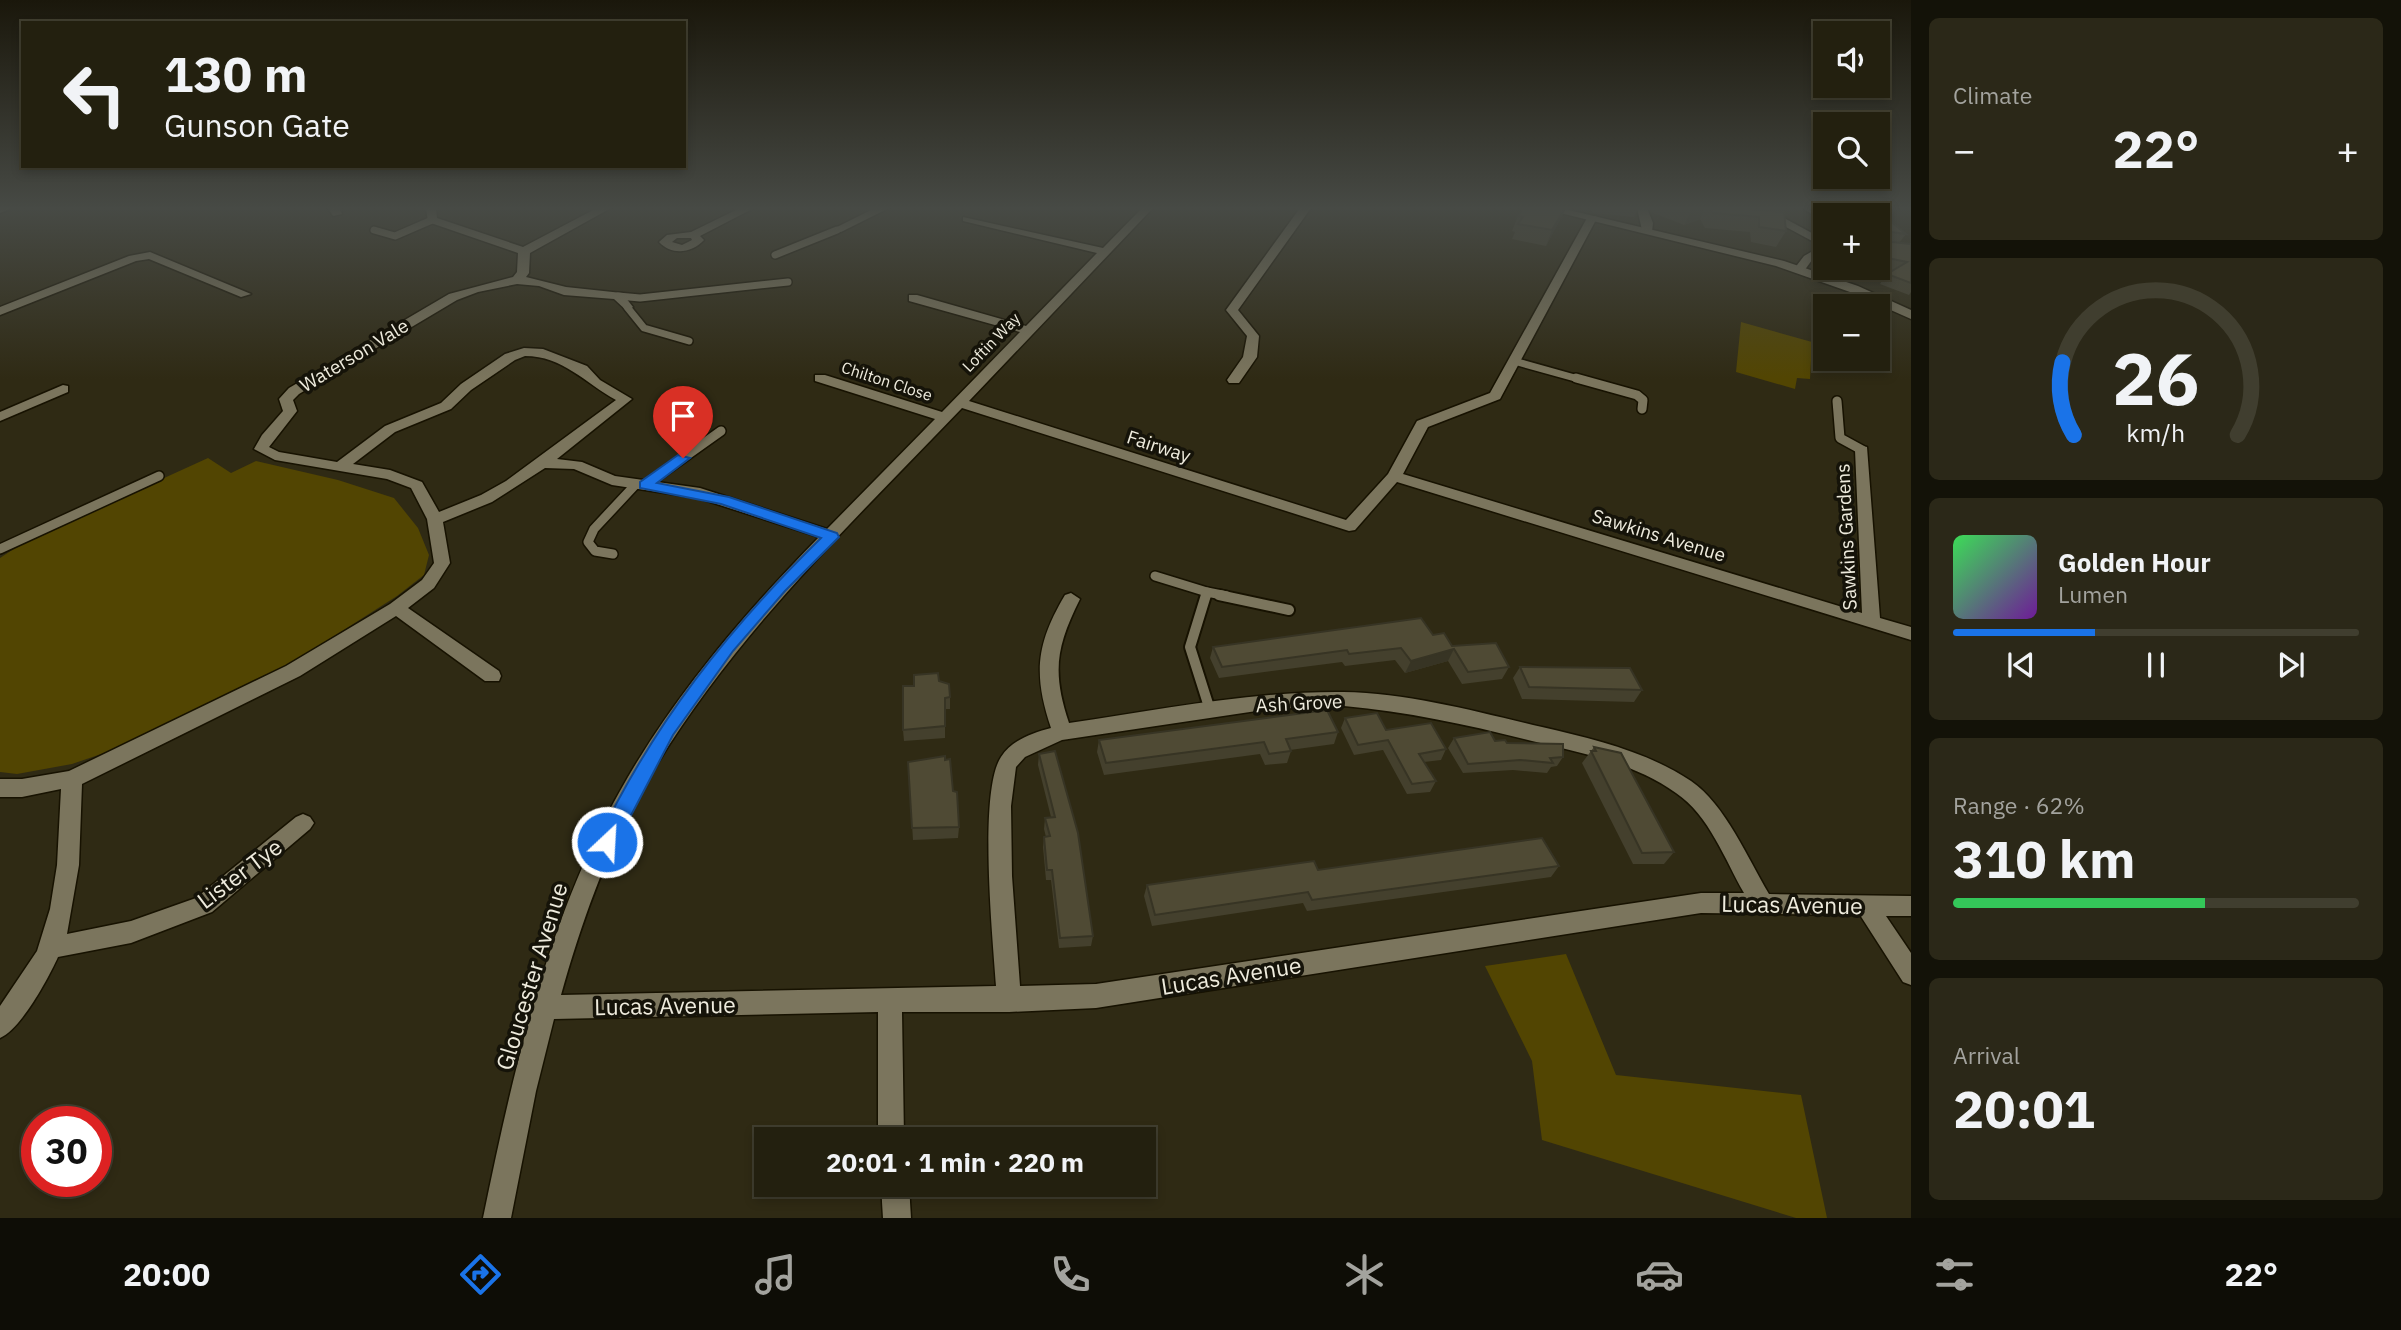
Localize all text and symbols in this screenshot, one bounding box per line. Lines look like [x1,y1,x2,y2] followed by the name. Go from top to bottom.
[1813,21,1890,371] map controls
[1813,21,1890,98] button: sound
[164,42,308,105] text: 130 m
[49,49,140,140] icon: left
[1953,80,2032,110] text: Climate
[164,104,350,146] text: Gunson Gate
[1813,112,1890,189] button: search
[2113,115,2199,182] text: 22°
[1953,125,1976,174] text: −
[2336,125,2359,174] text: +
[1813,203,1890,280] button: +
[1813,294,1890,371] button: −
[958,308,1024,376] street label: Loftin Way
[295,313,413,397] street label: Waterson Vale
[2112,330,2200,425] text: 26
[839,357,935,405] street label: Chilton Close
[653,386,713,458] pin
[664,397,702,435] icon: arrive
[2127,416,2185,449] text: km/h
[1124,424,1194,468] street label: Fairway
[1830,463,1862,611] street label: Sawkins Gardens
[1589,503,1729,567] street label: Sawkins Avenue
[2058,545,2211,579] text: Golden Hour
[2058,579,2128,609] text: Lumen
[2002,646,2040,684] icon: previous
[2137,646,2175,684] icon: pause
[2272,646,2310,684] icon: next
[1255,689,1343,717] street label: Ash Grove
[1953,790,2085,820] text: Range · 62%
[570,805,644,879] position arrow
[1953,825,2135,892] text: 310 km
[190,831,288,915] street label: Lister Tye
[488,879,574,1073] street label: Gloucester Avenue
[1721,888,1863,920] street label: Lucas Avenue
[1159,949,1303,1001] street label: Lucas Avenue
[594,989,736,1021] street label: Lucas Avenue
[1953,1040,2020,1070] text: Arrival
[1953,1075,2095,1142] text: 20:01
[21,1106,112,1197] speed limit sign: 30
[826,1145,1084,1179] text: 20:01 · 1 min · 220 m
[456,1250,505,1299] icon: directions
[751,1250,800,1299] icon: music
[1046,1250,1095,1299] icon: phone
[1340,1250,1389,1299] icon: climate
[1635,1250,1684,1299] icon: car
[1930,1250,1979,1299] icon: filters
[123,1253,210,1295] text: 20:00
[2225,1253,2278,1295] text: 22°

